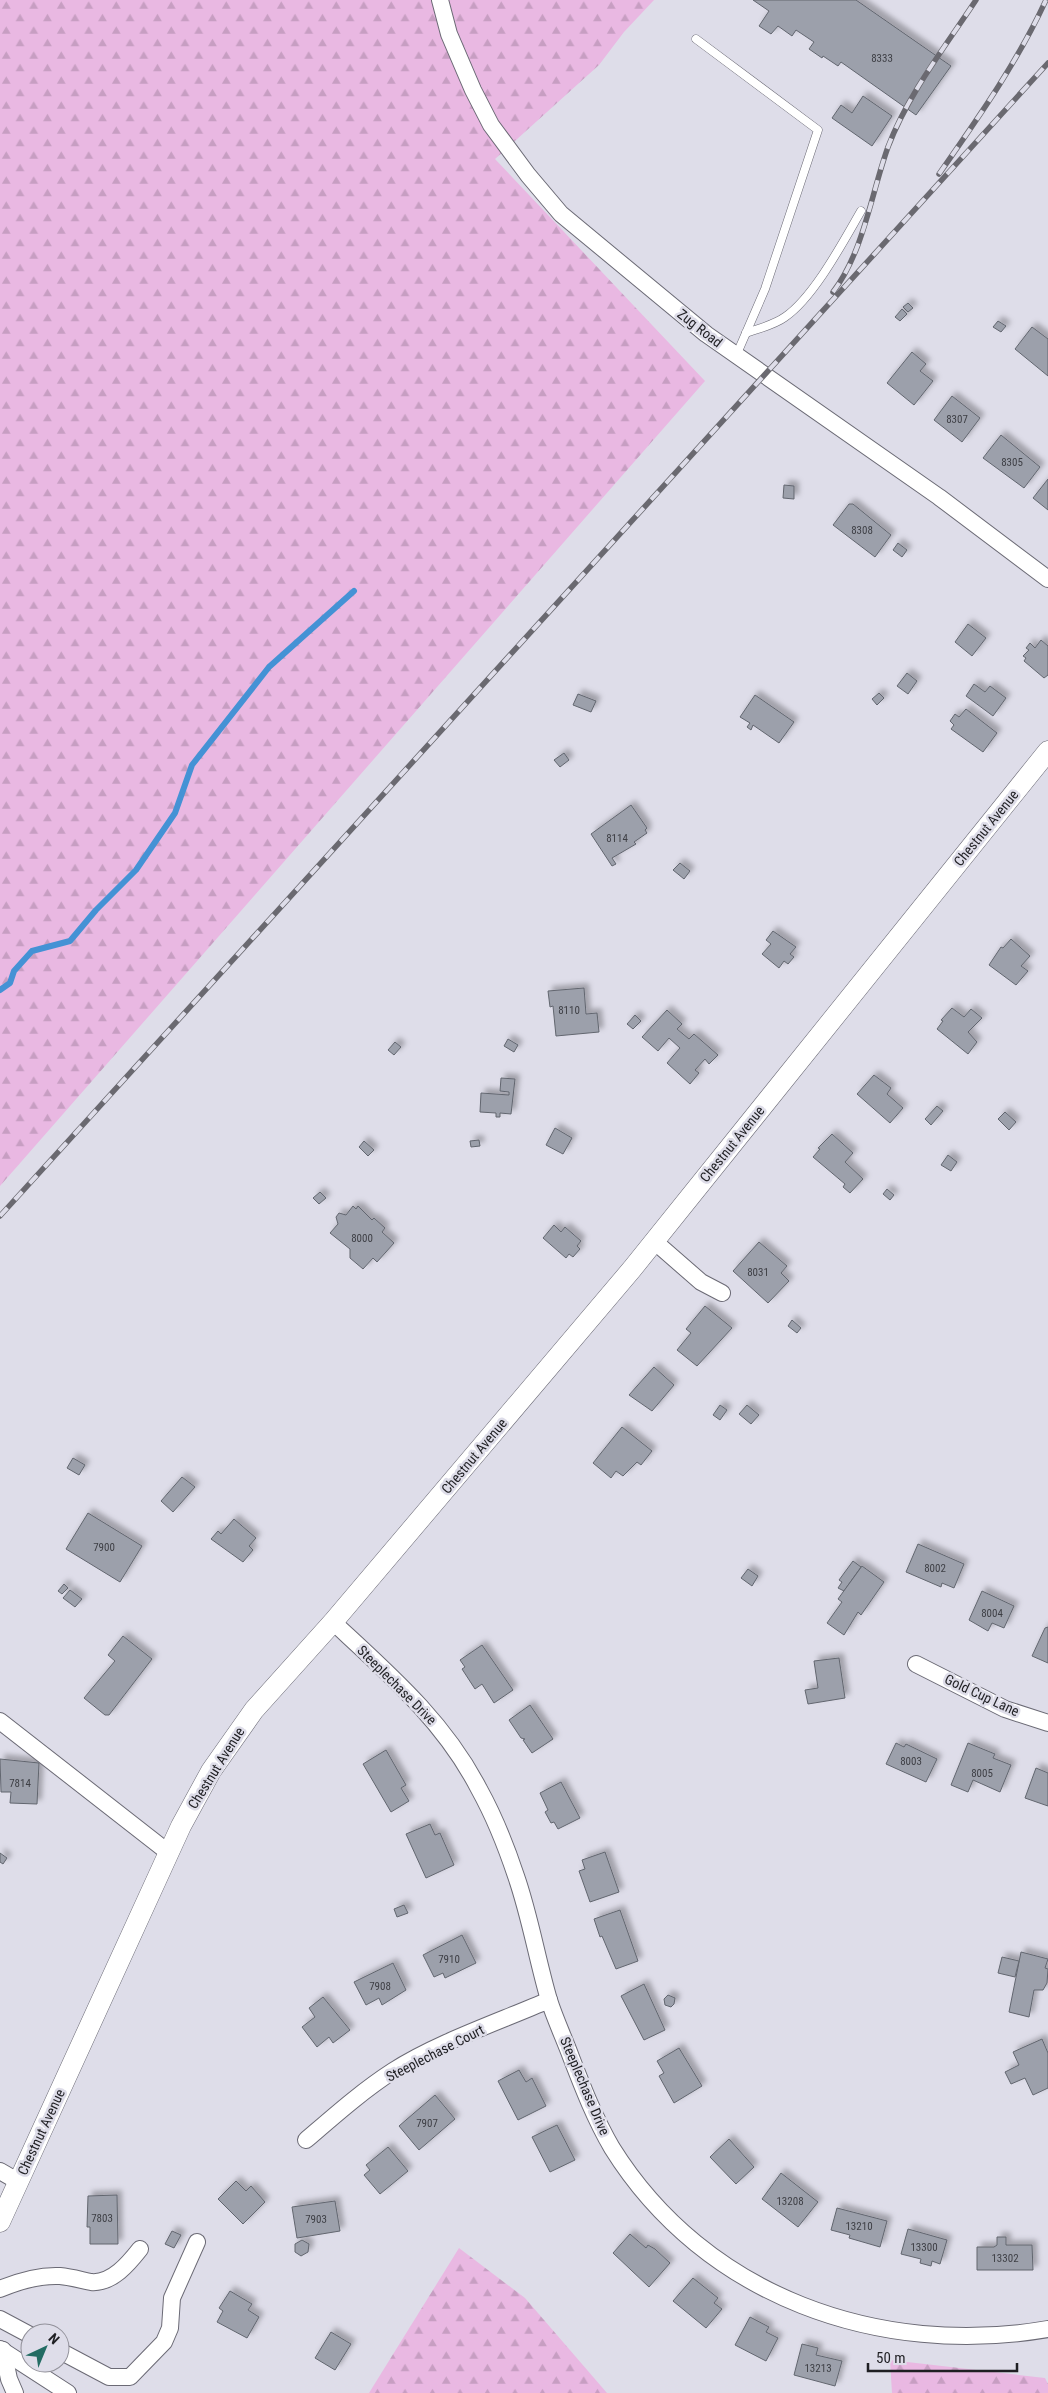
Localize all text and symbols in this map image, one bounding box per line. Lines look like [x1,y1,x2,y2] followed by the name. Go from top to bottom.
[871,52,893,65] house number: 8333
[675,306,725,350] street label: Zug Road
[946,413,968,426] house number: 8307
[1001,456,1023,469] house number: 8305
[851,524,873,537] house number: 8308
[951,786,1022,869] street label: Chestnut Avenue
[606,832,628,845] house number: 8114
[558,1004,580,1017] house number: 8110
[697,1102,768,1185] street label: Chestnut Avenue
[351,1232,373,1245] house number: 8000
[747,1266,769,1279] house number: 8031
[438,1415,510,1497] street label: Chestnut Avenue
[93,1541,115,1554] house number: 7900
[924,1562,946,1575] house number: 8002
[981,1607,1003,1620] house number: 8004
[354,1642,440,1728] street label: Steeplechase Drive
[942,1671,1022,1719] street label: Gold Cup Lane
[185,1724,248,1812] street label: Chestnut Avenue
[900,1755,922,1768] house number: 8003
[971,1767,993,1780] house number: 8005
[9,1777,31,1790] house number: 7814
[438,1953,460,1966] house number: 7910
[369,1980,391,1993] house number: 7908
[383,2021,487,2085] street label: Steeplechase Court
[557,2034,613,2138] street label: Steeplechase Drive
[14,2086,68,2178] street label: Chestnut Avenue
[416,2117,438,2130] house number: 7907
[776,2195,804,2208] house number: 13208
[91,2212,113,2225] house number: 7803
[305,2213,327,2226] house number: 7903
[845,2220,873,2233] house number: 13210
[910,2241,938,2254] house number: 13300
[991,2252,1019,2265] house number: 13302
[20,2323,70,2373] north arrow
[45,2330,63,2347] text: N
[868,2340,1017,2372] scale bar
[876,2349,906,2367] text: 50 m
[804,2362,832,2375] house number: 13213

